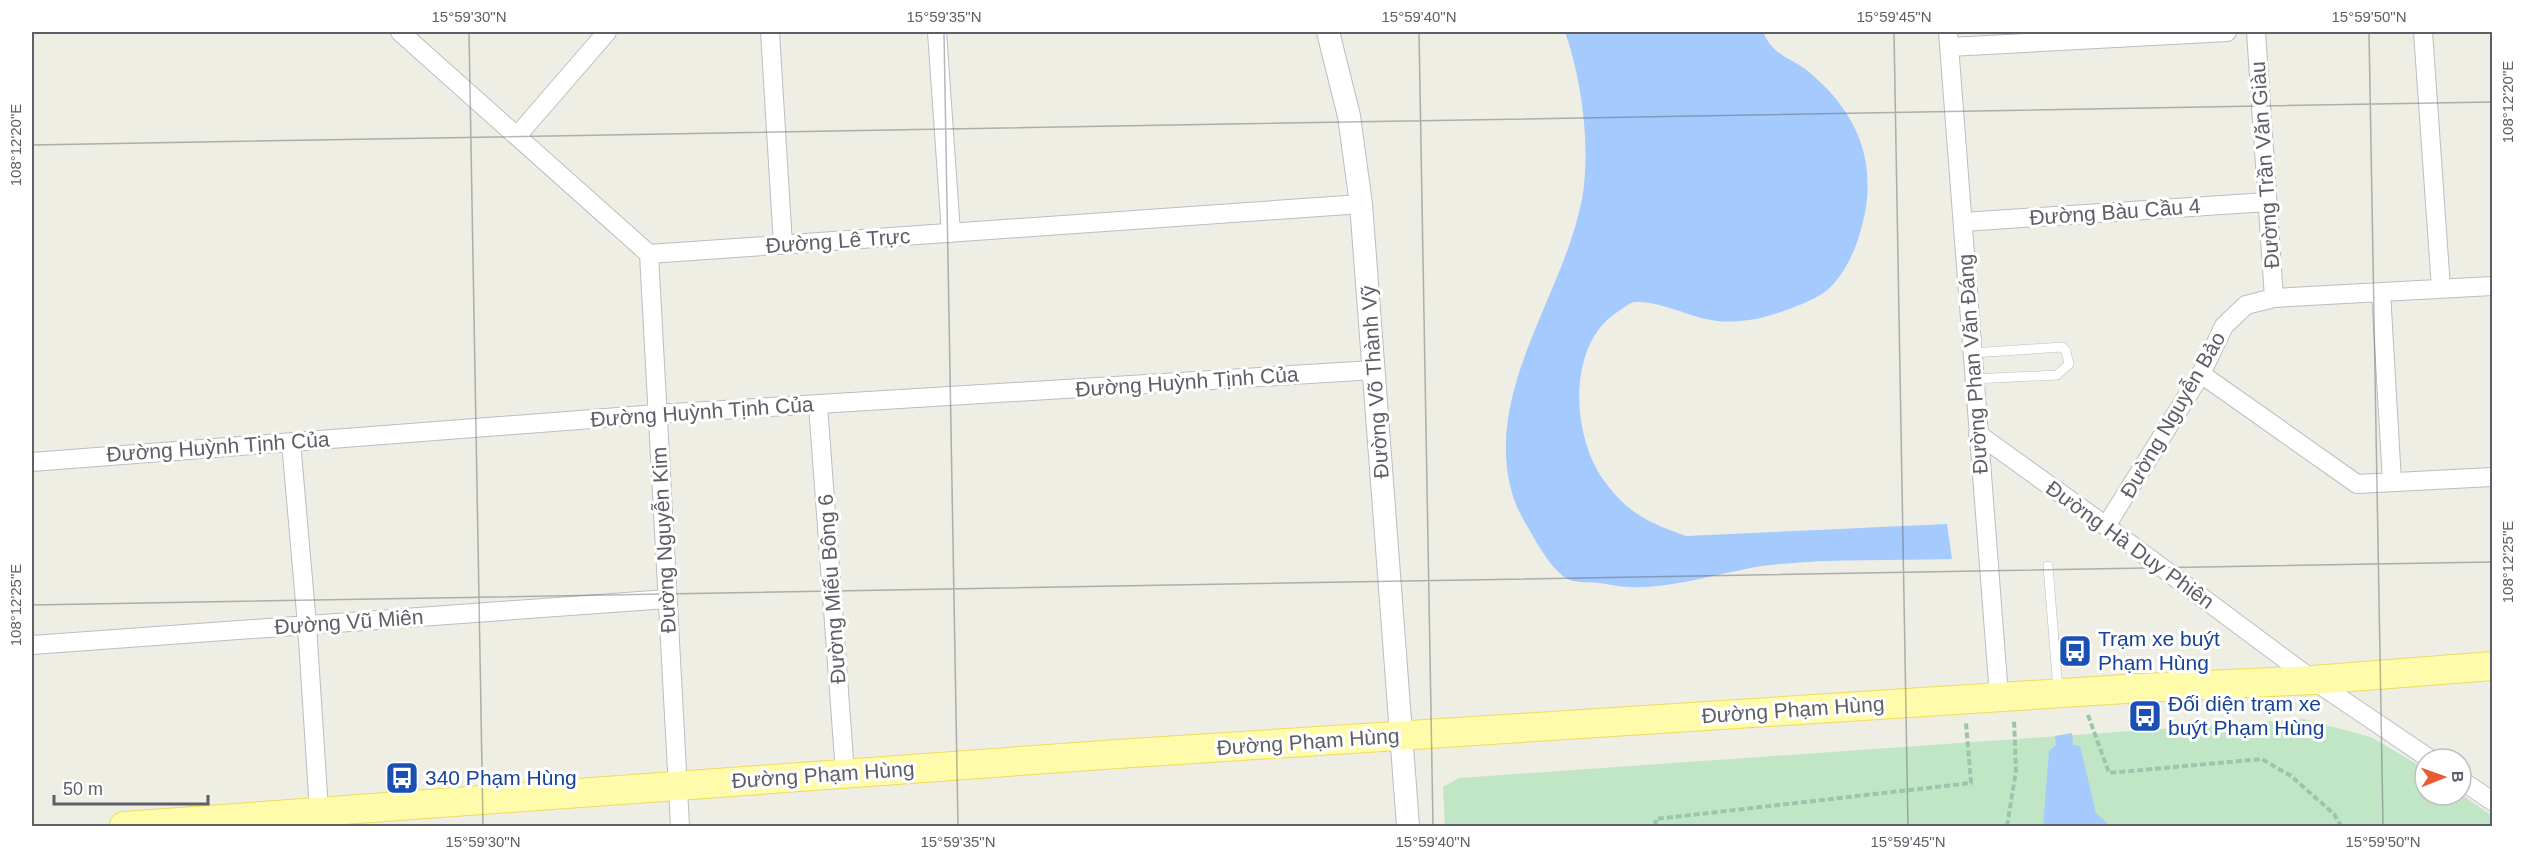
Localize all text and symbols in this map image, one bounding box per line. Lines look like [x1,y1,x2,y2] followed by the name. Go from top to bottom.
[431,8,507,25] text: 15°59'30"N
[906,8,982,25] text: 15°59'35"N
[1381,8,1457,25] text: 15°59'40"N
[1856,8,1932,25] text: 15°59'45"N
[2331,8,2407,25] text: 15°59'50"N
[2246,61,2283,269] street label: Đường Trần Văn Giàu
[2499,61,2516,143] text: 108°12'20"E
[7,104,24,186] text: 108°12'20"E
[2029,194,2202,229] street label: Đường Bàu Cầu 4
[765,224,911,257] street label: Đường Lê Trực
[1953,253,1992,475] street label: Đường Phan Văn Đáng
[1356,284,1393,479] street label: Đường Võ Thành Vỹ
[2116,328,2229,502] street label: Đường Nguyễn Bảo
[1075,362,1300,401] street label: Đường Huỳnh Tịnh Của
[590,392,815,431] street label: Đường Huỳnh Tịnh Của
[106,427,331,466] street label: Đường Huỳnh Tịnh Của
[647,446,680,634] street label: Đường Nguyễn Kim
[2042,476,2219,613] street label: Đường Hà Duy Phiên
[813,493,850,685] street label: Đường Miếu Bông 6
[2499,521,2516,603] text: 108°12'25"E
[7,564,24,646] text: 108°12'25"E
[274,605,424,638] street label: Đường Vũ Miên
[2098,627,2220,674] place label: Trạm xe buýt Phạm Hùng
[2057,633,2093,669] bus stop icon: Trạm xe buýt Phạm Hùng
[1701,692,1885,727] street label: Đường Phạm Hùng
[2168,692,2324,739] place label: Đối diện trạm xe buýt Phạm Hùng
[2127,698,2163,734] bus stop icon: Đối diện trạm xe buýt Phạm Hùng
[1216,724,1400,759] street label: Đường Phạm Hùng
[2413,747,2473,807] north arrow
[731,757,915,792] street label: Đường Phạm Hùng
[384,760,420,796] bus stop icon: 340 Phạm Hùng
[425,766,577,789] place label: 340 Phạm Hùng
[54,768,208,806] scale bar
[2449,771,2466,783] text: B
[63,779,103,799] text: 50 m
[445,833,521,850] text: 15°59'30"N
[920,833,996,850] text: 15°59'35"N
[1395,833,1471,850] text: 15°59'40"N
[1870,833,1946,850] text: 15°59'45"N
[2345,833,2421,850] text: 15°59'50"N

